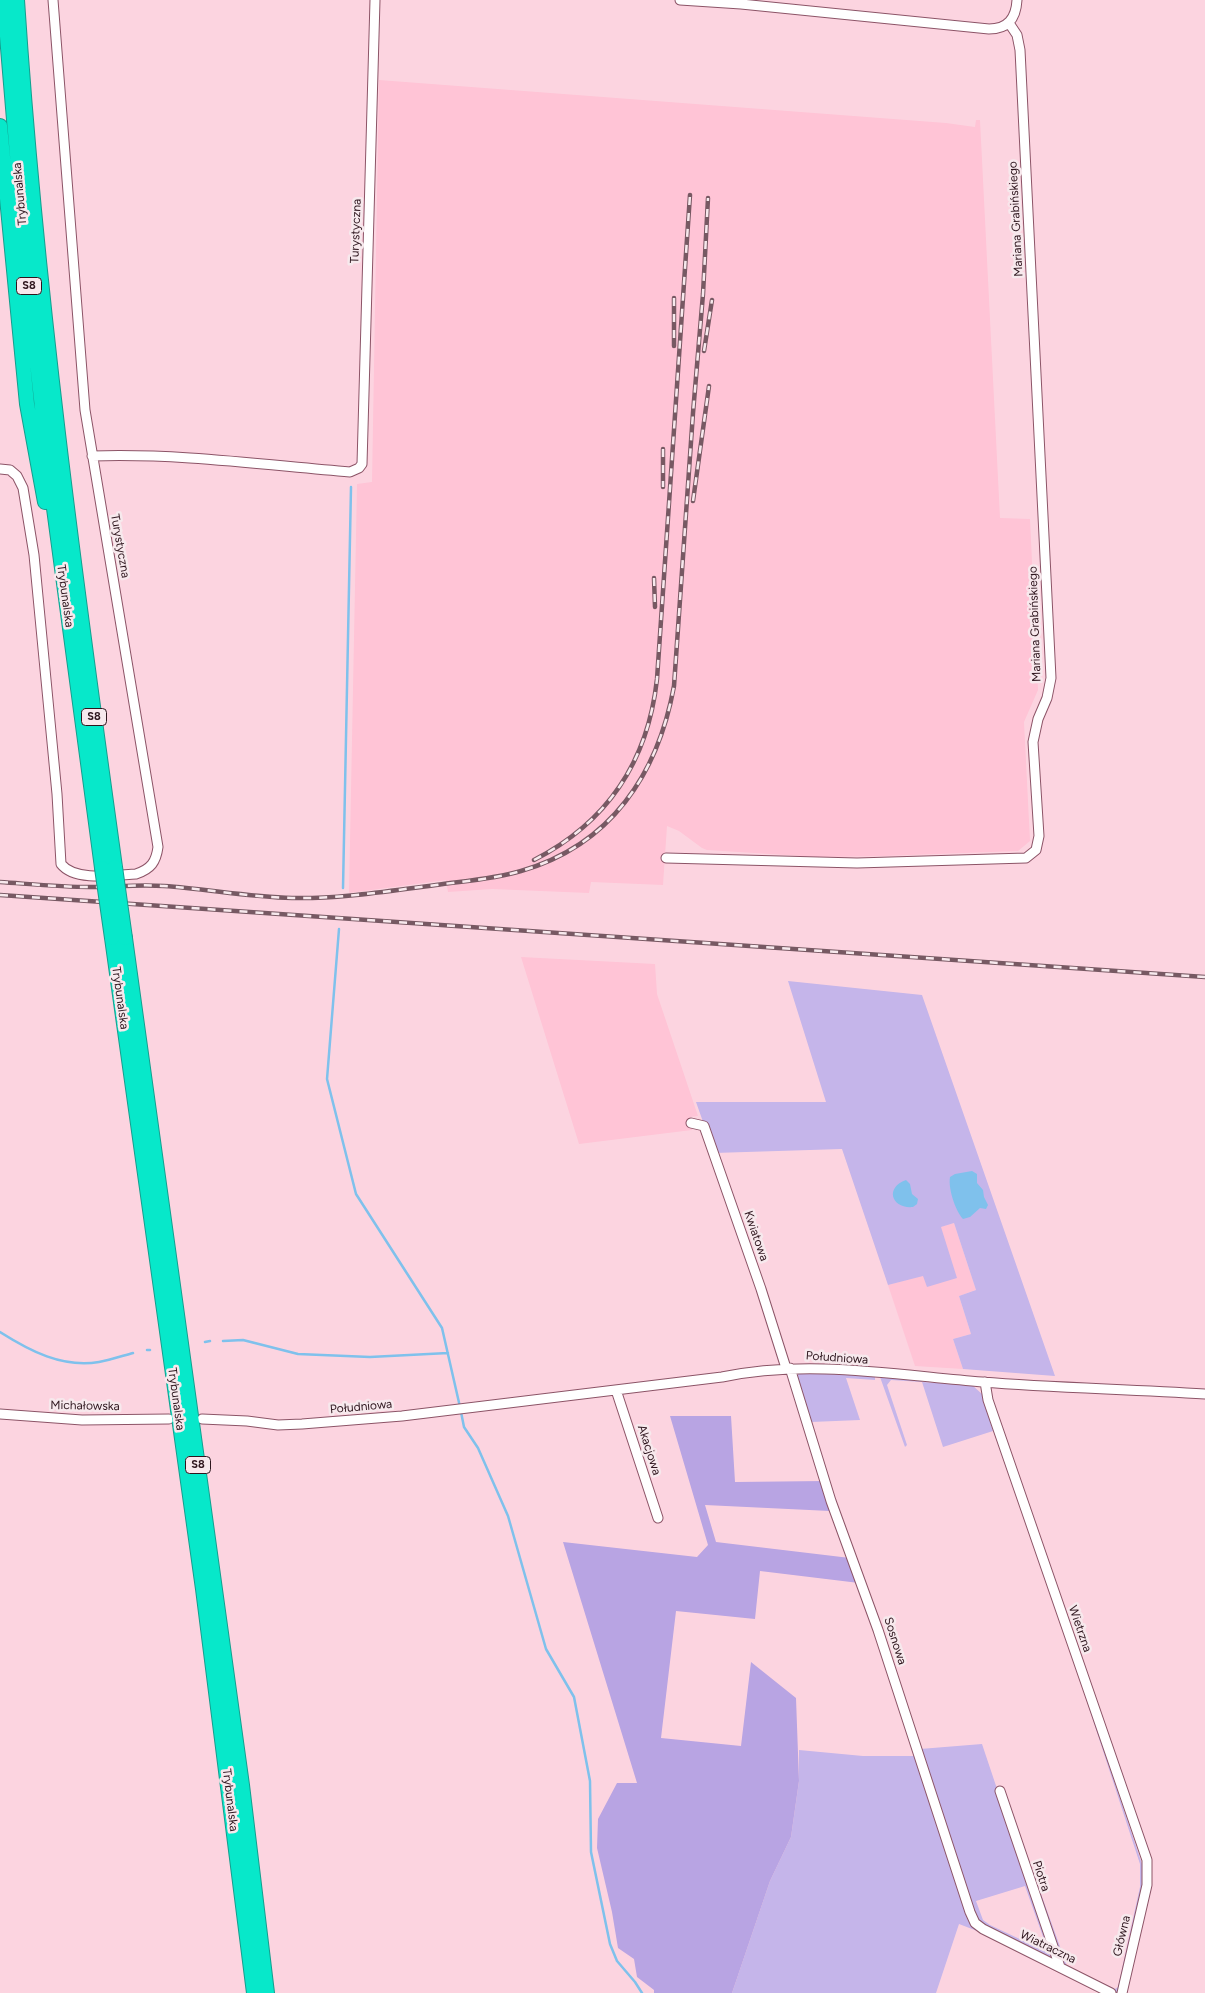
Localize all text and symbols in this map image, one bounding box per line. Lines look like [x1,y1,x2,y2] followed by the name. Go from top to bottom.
[1006,161,1026,277] street label: Mariana Grabińskiego
[10,162,30,226] street label: Trybunalska
[348,198,364,264] street label: Turystyczna
[16,278,42,294] road number: S8
[107,513,133,579] street label: Turystyczna
[53,564,77,628] street label: Trybunalska
[1026,566,1044,682] street label: Mariana Grabińskiego
[82,709,106,726] road number: S8
[108,966,132,1030] street label: Trybunalska
[741,1209,771,1263] street label: Kwiatowa
[805,1349,869,1367] street label: Południowa
[164,1367,188,1431] street label: Trybunalska
[329,1397,393,1417] street label: Południowa
[50,1398,120,1414] street label: Michałowska
[634,1423,664,1477] street label: Akacjowa
[186,1456,210,1474] road number: S8
[1065,1604,1095,1654] street label: Wietrzna
[881,1616,909,1666] street label: Sosnowa
[219,1768,241,1832] street label: Trybunalska
[1029,1859,1053,1893] street label: Piotra
[1110,1914,1134,1958] street label: Główna
[1018,1927,1078,1967] street label: Wiatraczna

